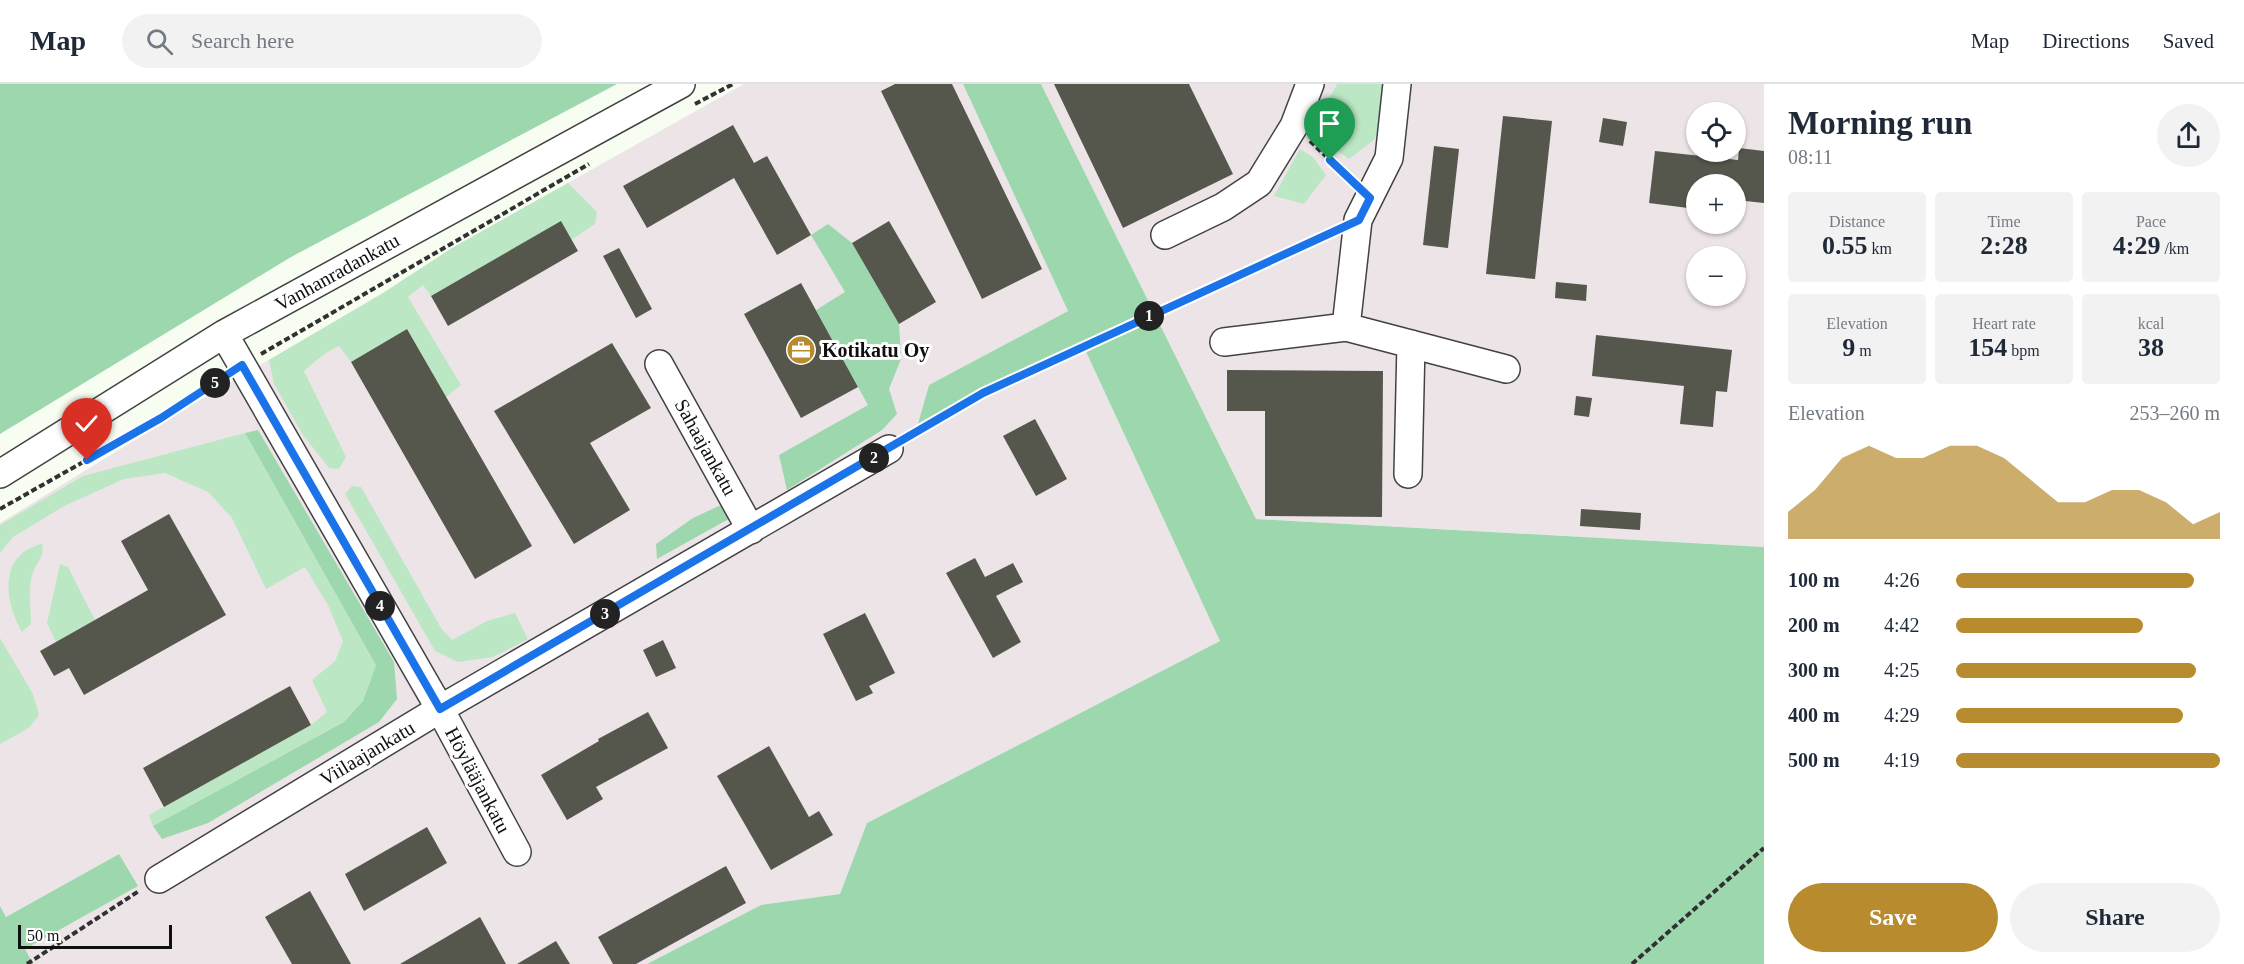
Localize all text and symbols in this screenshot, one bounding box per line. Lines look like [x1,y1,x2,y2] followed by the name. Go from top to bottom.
[122,14,542,68] search box
[30,25,86,56] text: Map
[143,25,176,58] icon: search
[191,28,294,53] text: Search here
[1971,29,2009,53] text: Map
[2042,29,2130,53] text: Directions
[2163,29,2214,53] text: Saved
[1304,98,1355,160] pin
[1686,102,1746,306] map controls
[1686,102,1746,162] button: locate
[2157,104,2220,167] button: share
[1788,105,1972,141] text: Morning run
[1313,107,1346,140] icon: arrive
[1788,146,1833,168] text: 08:11
[1686,174,1746,234] button: +
[1829,213,1885,230] text: Distance
[1987,213,2021,230] text: Time
[2136,213,2166,230] text: Pace
[271,229,403,315] street label: Vanhanradankatu
[1822,231,1868,260] text: 0.55
[1980,231,2028,260] text: 2:28
[2113,231,2160,260] text: 4:29
[1868,240,1892,257] text: km
[2160,240,2189,257] text: /km
[1686,246,1746,306] button: −
[1134,301,1164,331] pin: 1
[1145,307,1153,324] text: 1
[1826,315,1888,332] text: Elevation
[1972,315,2036,332] text: Heart rate
[2138,315,2164,332] text: kcal
[1842,333,1855,362] text: 9
[1968,333,2007,362] text: 154
[2138,333,2164,362] text: 38
[785,334,817,366] office icon: Kotikatu Oy
[822,339,929,362] place label: Kotikatu Oy
[1855,342,1872,359] text: m
[2007,342,2040,359] text: bpm
[200,368,230,398] pin: 5
[211,374,219,391] text: 5
[670,395,741,499] street label: Sahaajankatu
[61,398,112,460] pin
[1788,402,1865,424] text: Elevation
[2129,402,2220,424] text: 253–260 m
[70,407,103,440] icon: check
[859,443,889,473] pin: 2
[870,449,878,466] text: 2
[1788,569,1840,591] text: 100 m
[1884,569,1920,591] text: 4:26
[365,591,395,621] pin: 4
[376,597,384,614] text: 4
[590,599,620,629] pin: 3
[601,605,609,622] text: 3
[1788,614,1840,636] text: 200 m
[1884,614,1920,636] text: 4:42
[1788,659,1840,681] text: 300 m
[1884,659,1920,681] text: 4:25
[1788,704,1840,726] text: 400 m
[1884,704,1920,726] text: 4:29
[316,716,419,791] street label: Viilaajankatu
[440,723,515,837] street label: Höylääjankatu
[1788,749,1840,771] text: 500 m
[1884,749,1920,771] text: 4:19
[1788,883,1998,952] button: Save
[2010,883,2220,952] button: Share
[18,922,172,950] scale bar
[27,927,59,944] text: 50 m

